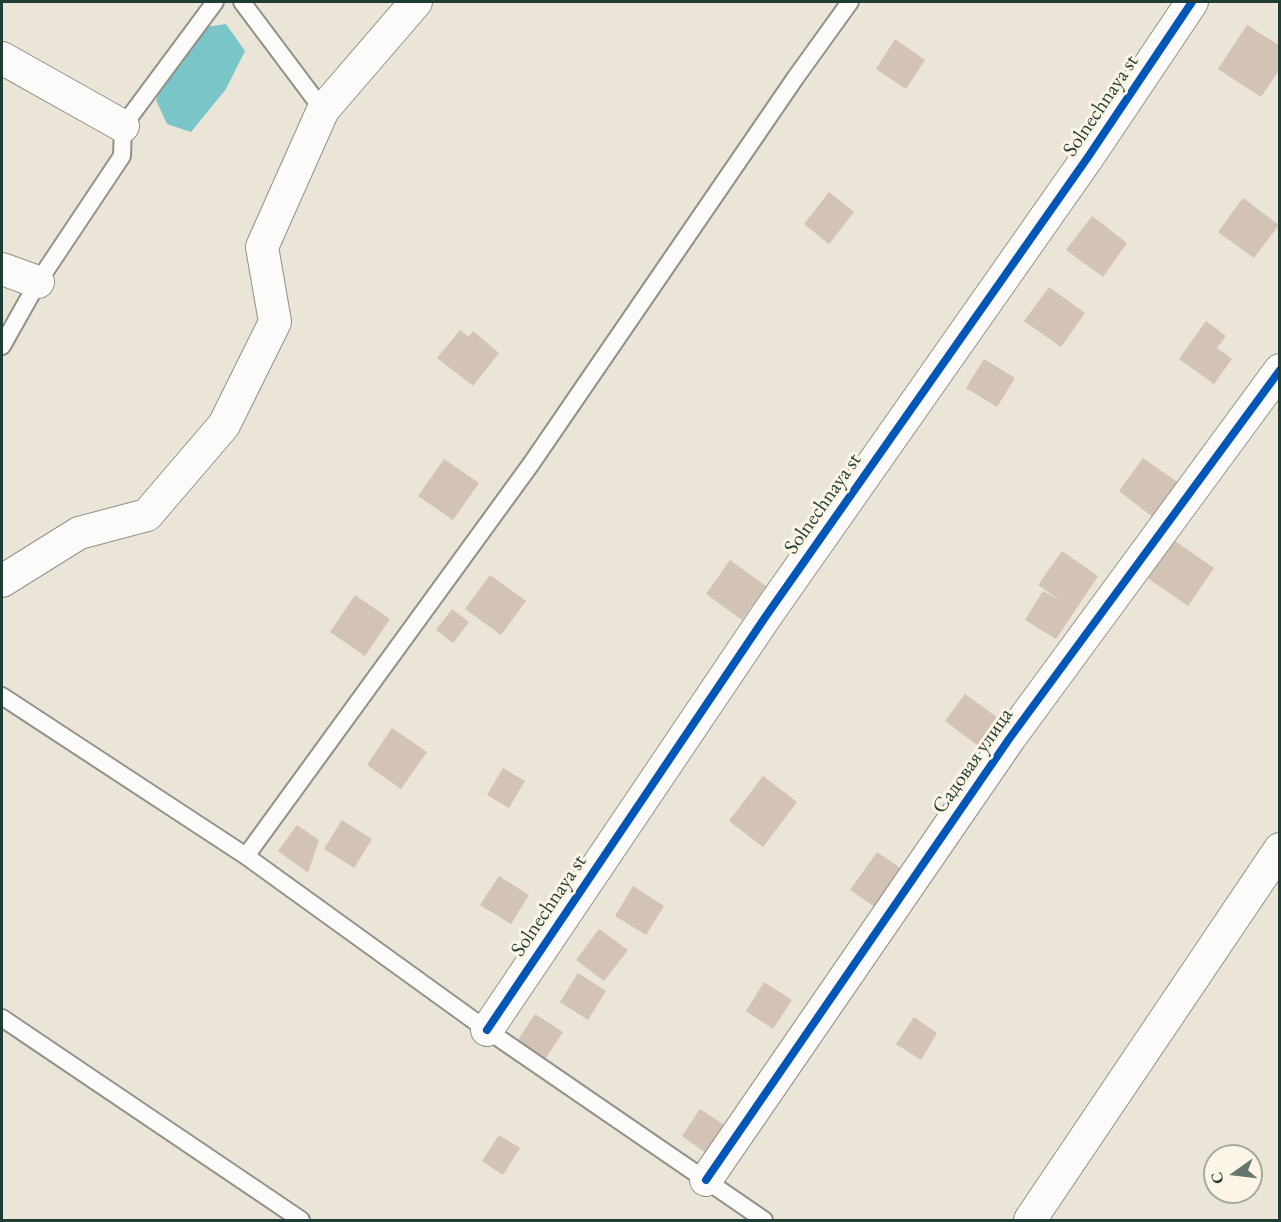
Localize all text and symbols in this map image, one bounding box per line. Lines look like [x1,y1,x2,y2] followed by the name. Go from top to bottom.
[1058,50,1144,162] street label: Solnechnaya st
[779,449,867,559] street label: Solnechnaya st
[927,703,1019,819] street label: Садовая улица
[506,850,592,962] street label: Solnechnaya st
[1203,1144,1263,1204] north arrow
[1205,1170,1229,1186] text: С

